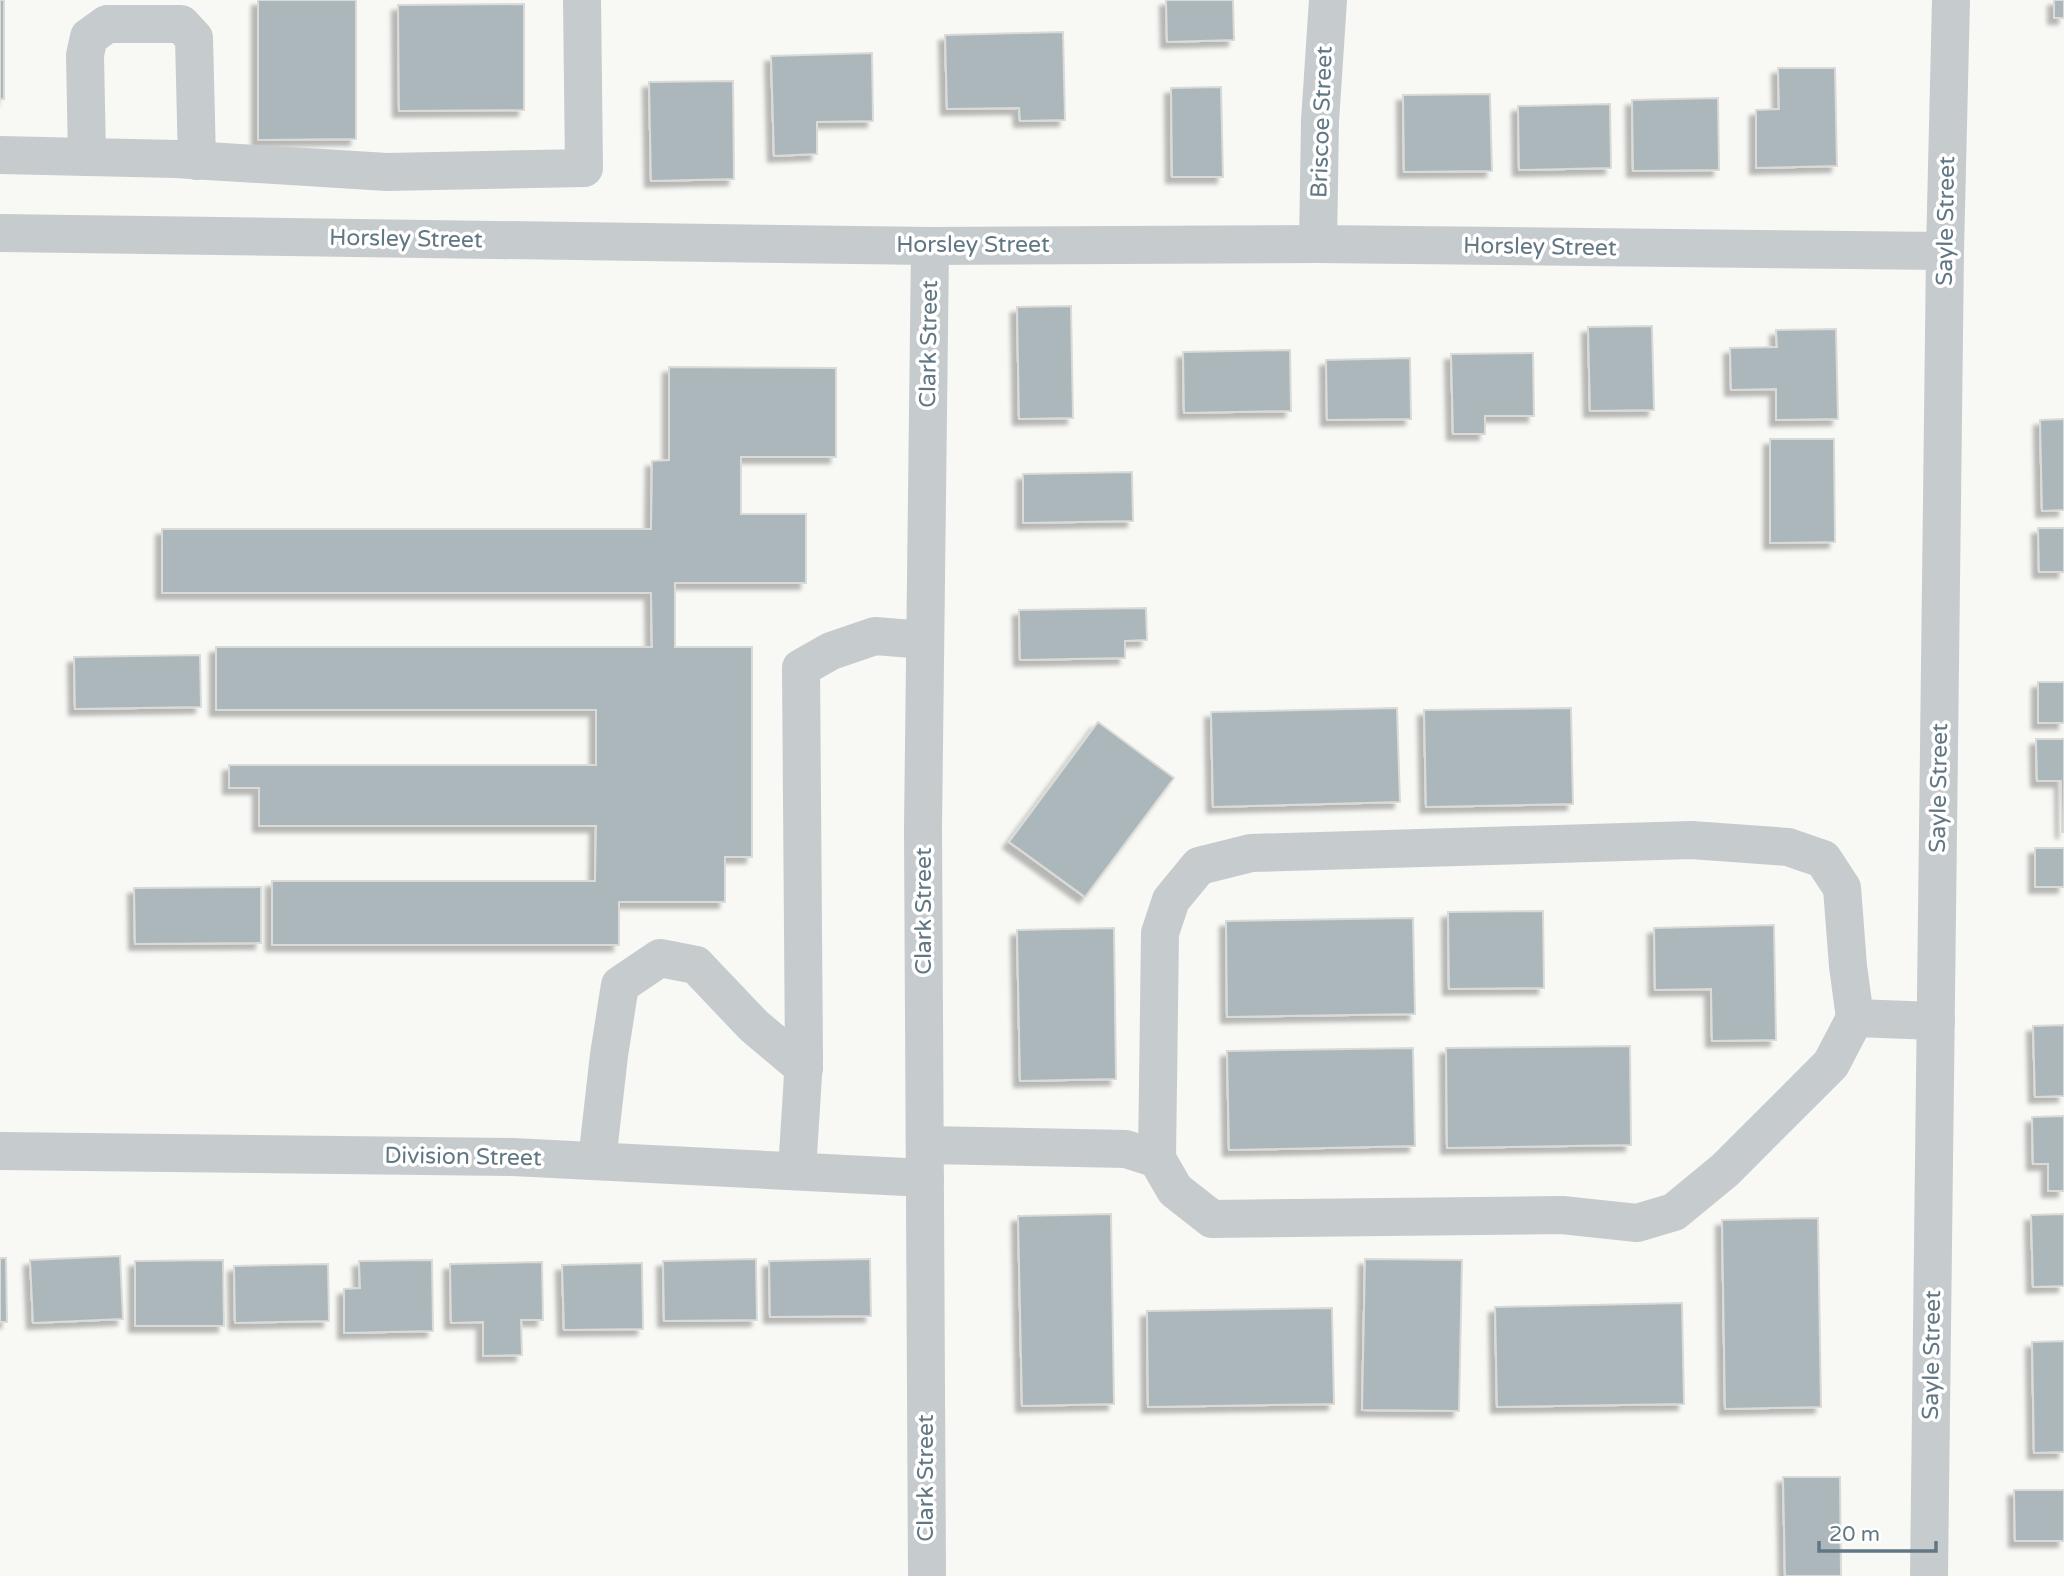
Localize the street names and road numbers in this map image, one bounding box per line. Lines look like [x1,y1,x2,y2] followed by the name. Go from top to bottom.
[1305,45,1339,199] street label: Briscoe Street
[1931,156,1961,286] street label: Sayle Street
[329,224,483,254] street label: Horsley Street
[896,231,1050,259] street label: Horsley Street
[1463,232,1617,262] street label: Horsley Street
[914,280,944,408] street label: Clark Street
[1924,723,1954,853] street label: Sayle Street
[910,847,938,975] street label: Clark Street
[384,1142,542,1172] street label: Division Street
[1917,1290,1947,1420] street label: Sayle Street
[912,1414,940,1542] street label: Clark Street

